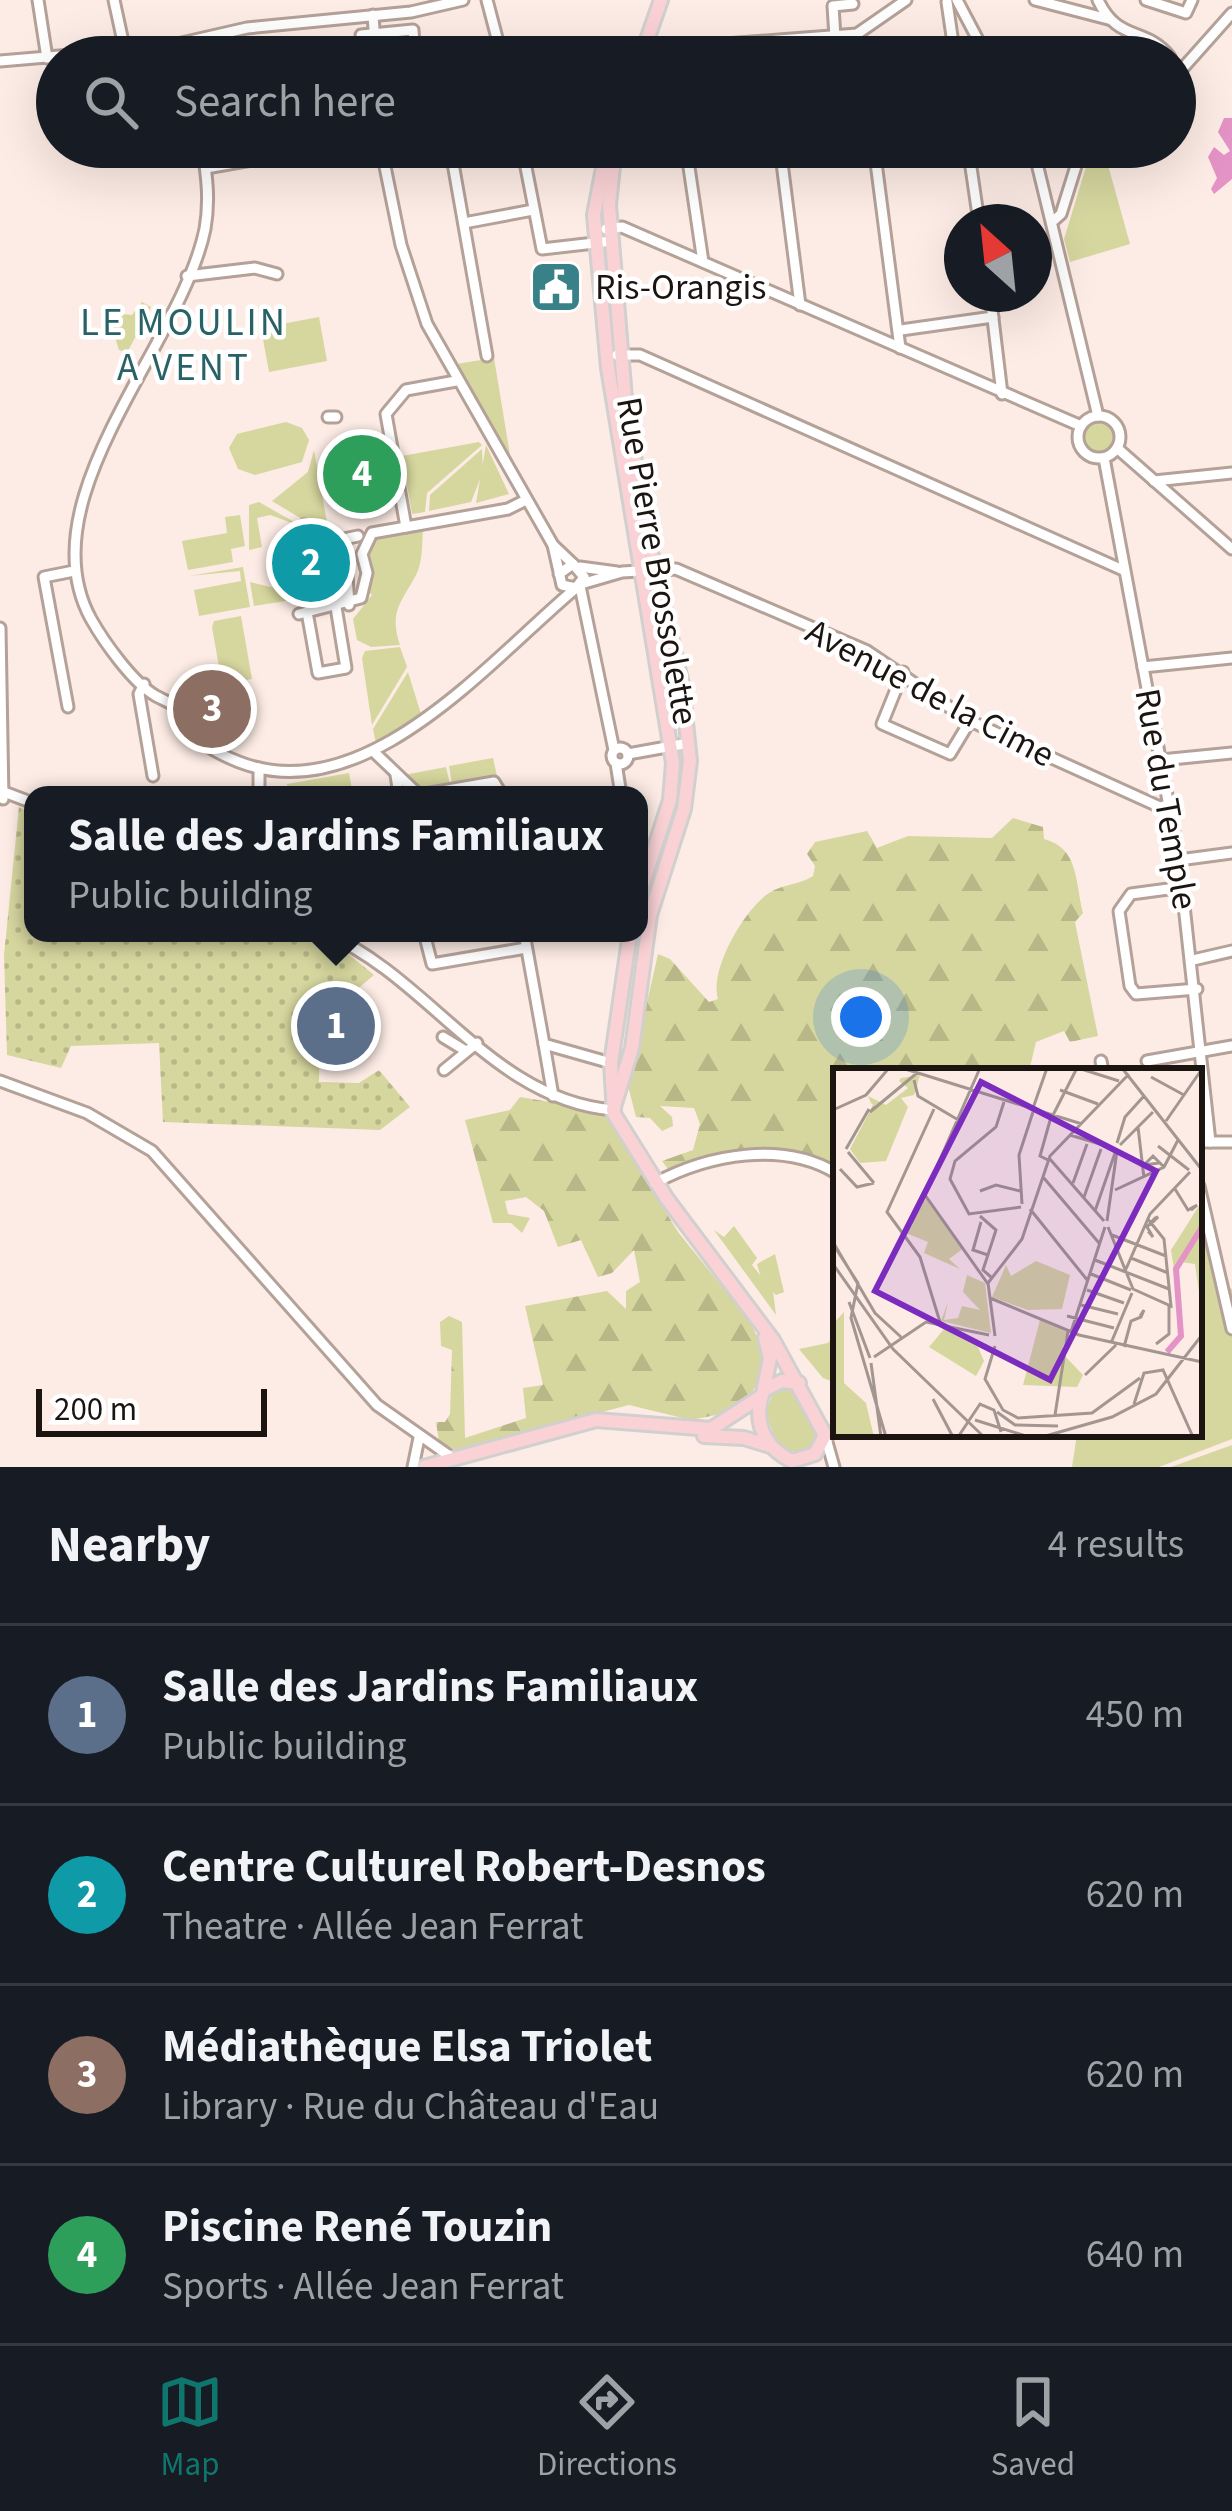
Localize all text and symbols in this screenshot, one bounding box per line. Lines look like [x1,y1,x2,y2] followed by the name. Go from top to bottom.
[36,36,1196,168] search box
[78,69,144,135] icon: search
[174,70,396,134] text: Search here
[944,204,1052,312] north arrow
[528,259,584,315] public building icon: Ris-Orangis
[595,262,766,313] place label: Ris-Orangis
[80,295,288,396] district label: LE MOULIN A VENT
[603,393,711,729] street label: Rue Pierre Brossolette
[323,429,401,519] pin: 4
[272,518,350,608] pin: 2
[797,606,1063,780] street label: Avenue de la Cime
[173,664,251,754] pin: 3
[1121,685,1211,913] street label: Rue du Temple
[24,786,648,942] popup
[68,804,604,868] text: Salle des Jardins Familiaux
[68,868,313,924] text: Public building
[297,981,375,1071] pin: 1
[831,987,891,1047] your location
[833,1068,1202,1437] inset map
[36,1383,267,1436] scale bar
[54,1386,137,1433] text: 200 m
[48,1509,210,1581] text: Nearby
[1048,1517,1184,1573] text: 4 results
[162,1655,698,1719] text: Salle des Jardins Familiaux
[77,1687,97,1743] text: 1
[1086,1687,1184,1743] text: 450 m
[162,1719,407,1775] text: Public building
[162,1835,766,1899] text: Centre Culturel Robert-Desnos
[77,1867,97,1923] text: 2
[1086,1867,1184,1923] text: 620 m
[162,1899,583,1955] text: Theatre · Allée Jean Ferrat
[162,2015,652,2079] text: Médiathèque Elsa Triolet
[77,2047,97,2103] text: 3
[1086,2047,1184,2103] text: 620 m
[162,2079,659,2135] text: Library · Rue du Château d'Eau
[162,2195,552,2259] text: Piscine René Touzin
[77,2227,97,2283] text: 4
[1086,2227,1184,2283] text: 640 m
[162,2259,564,2315] text: Sports · Allée Jean Ferrat
[157,2369,223,2488] tab: Map
[537,2369,677,2488] tab: Directions
[991,2369,1075,2488] tab: Saved

